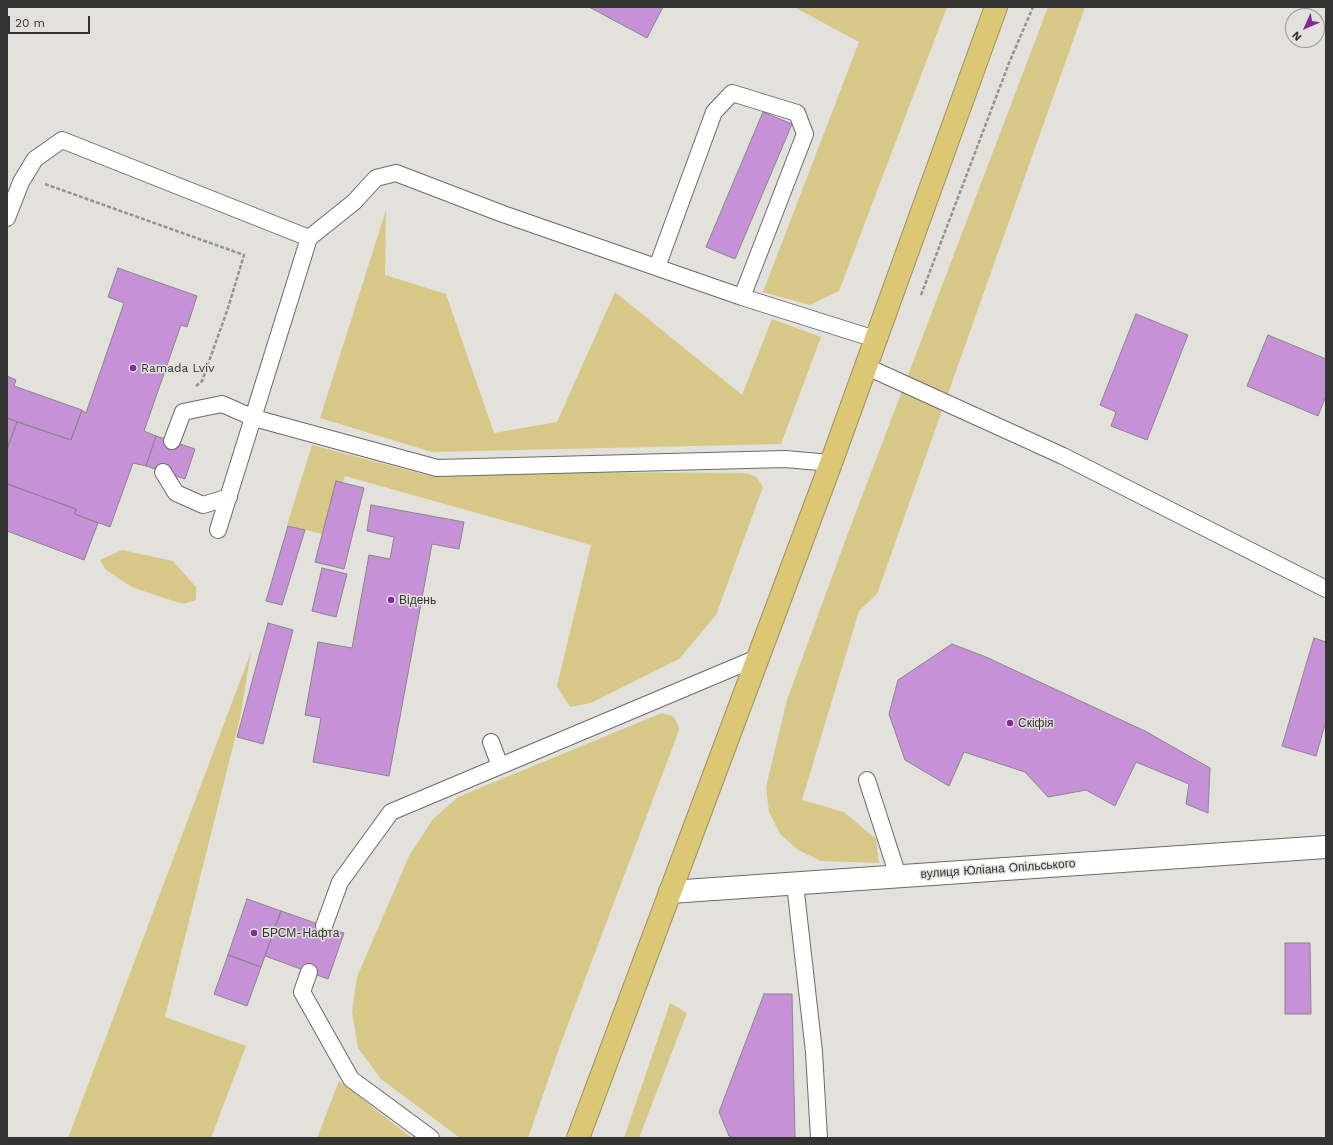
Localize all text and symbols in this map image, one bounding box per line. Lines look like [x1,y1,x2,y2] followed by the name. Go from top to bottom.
[10,8,92,34] scale bar
[1285,8,1325,48] north arrow
[15,16,45,30] text: 20 m
[1289,29,1304,44] text: N
[141,361,214,375] place label: Ramada Lviv
[128,363,138,373] marker: Ramada Lviv
[399,593,436,607] place label: Відень
[386,595,396,605] marker: Відень
[1018,716,1054,730] place label: Скіфія
[1005,718,1015,728] marker: Скіфія
[920,856,1076,882] street label: вулиця Юліана Опільського
[262,926,339,940] place label: БРСМ-Нафта
[249,928,259,938] marker: БРСМ-Нафта

